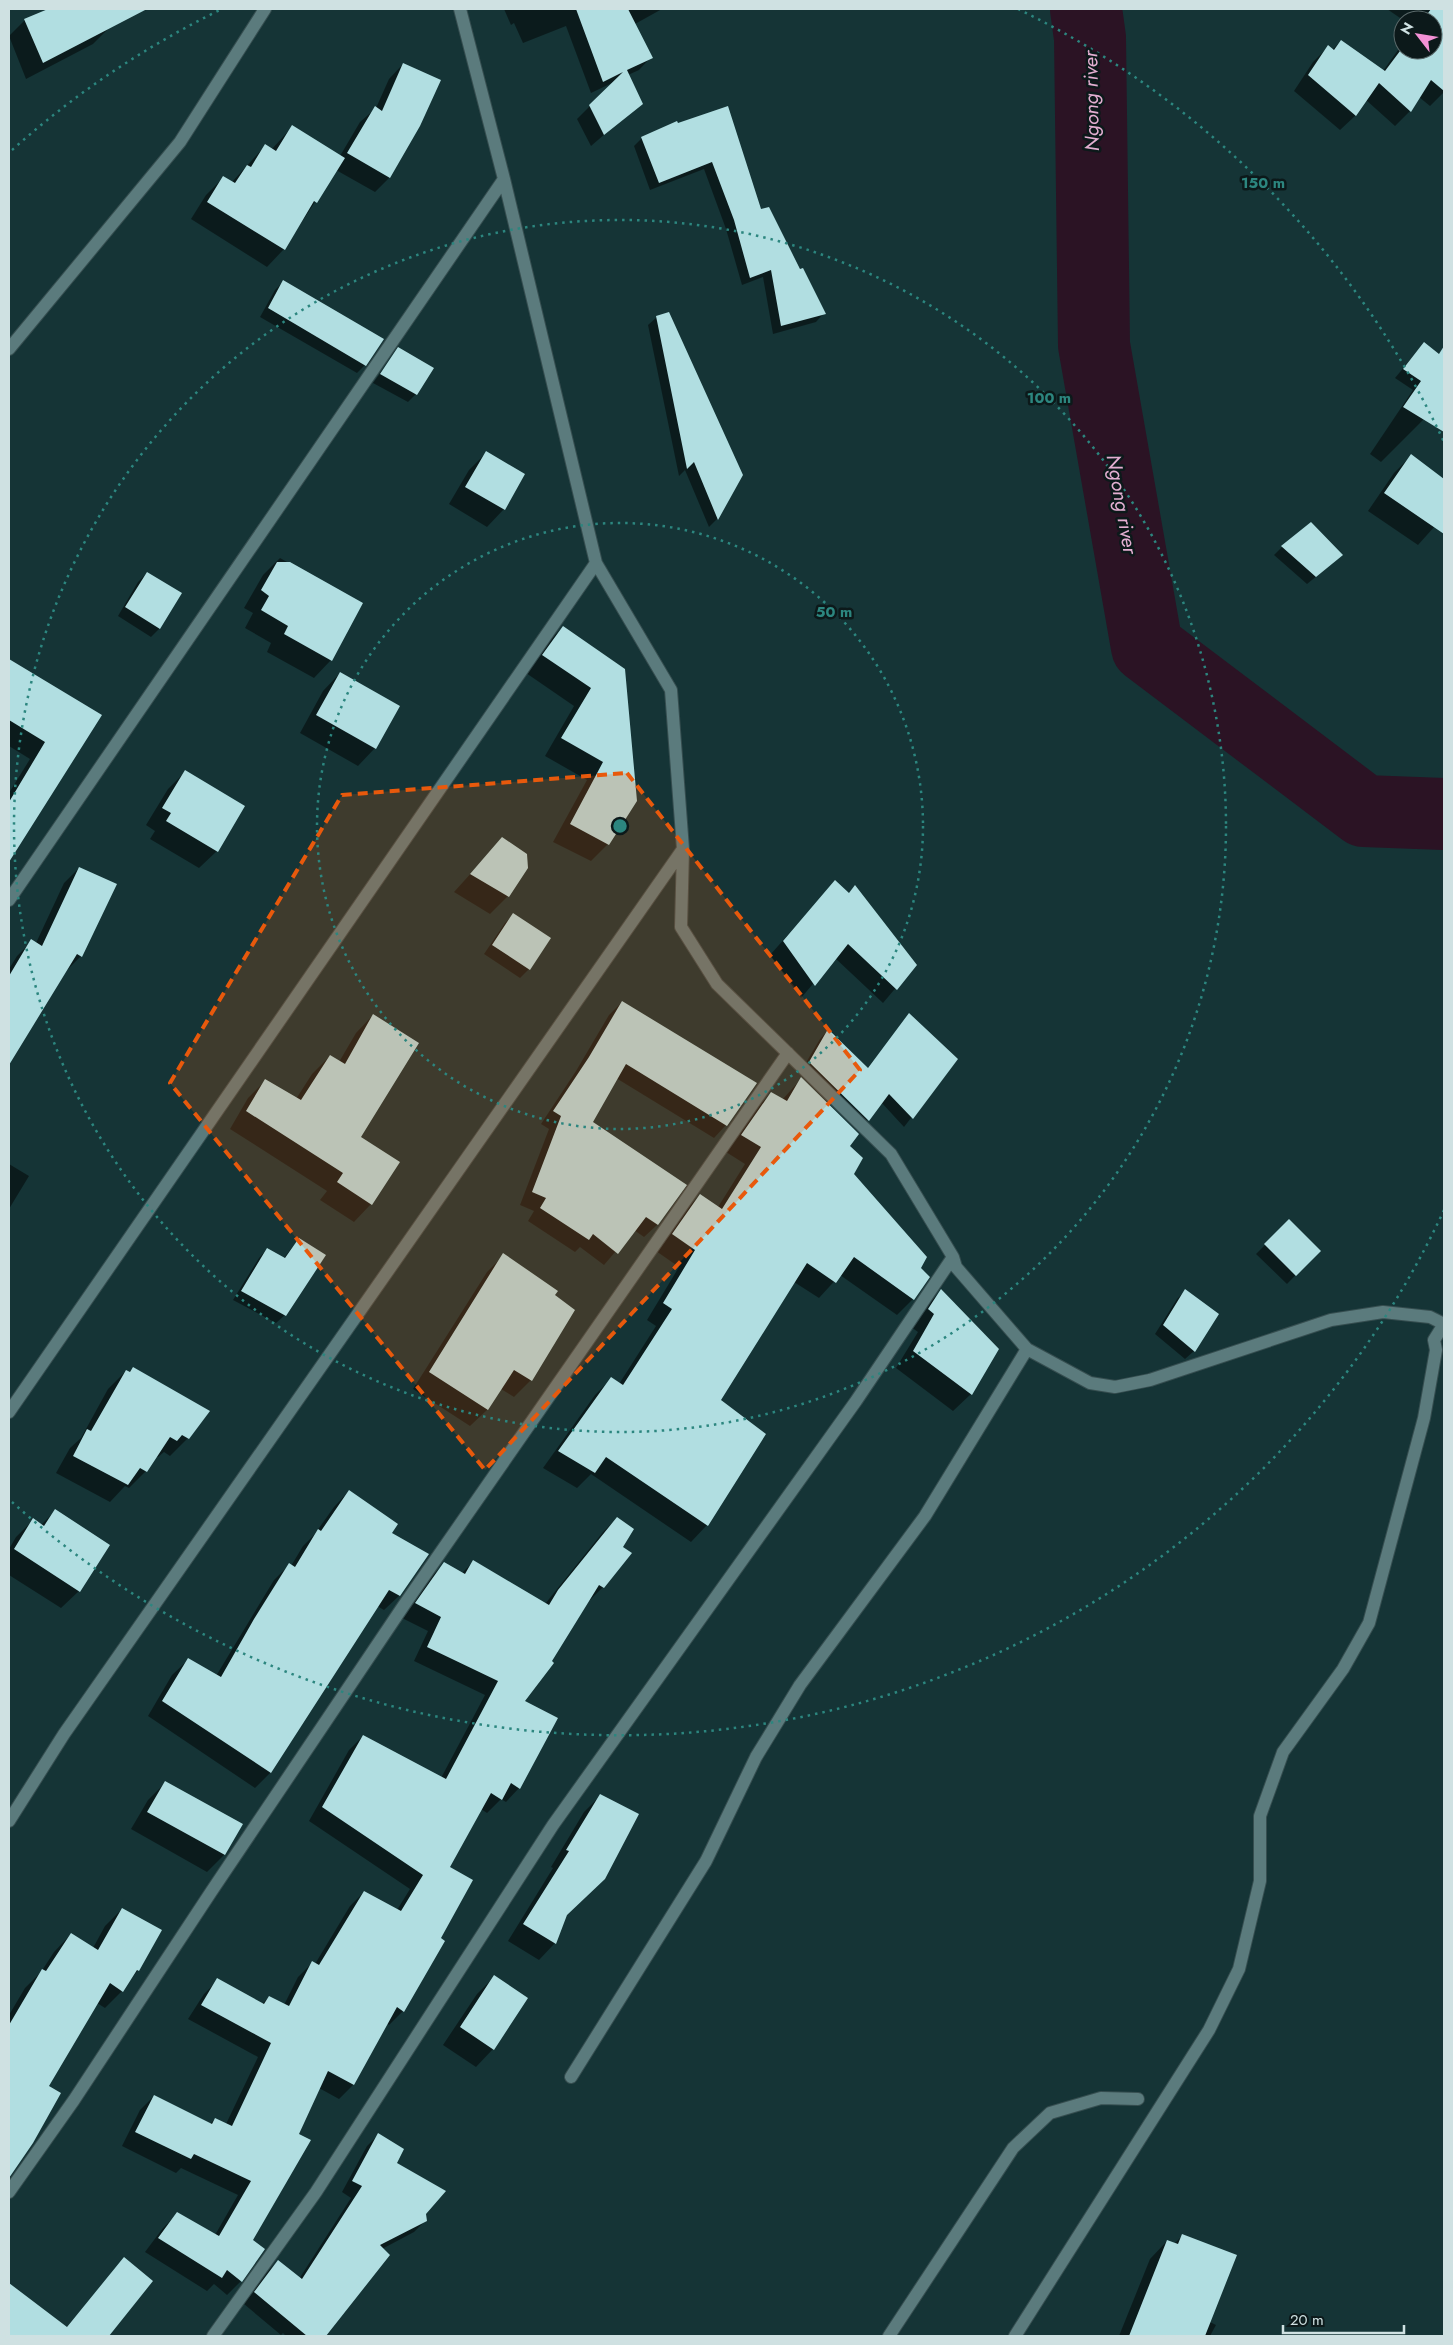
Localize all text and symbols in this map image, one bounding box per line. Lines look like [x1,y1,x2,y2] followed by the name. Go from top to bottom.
[1393,10,1443,60] north arrow
[1395,18,1418,38] text: N
[1076,49,1107,152] water label: Ngong river
[1241,172,1285,194] text: 150 m
[1027,387,1071,409] text: 100 m
[1098,452,1145,557] water label: Ngong river
[816,601,852,623] text: 50 m
[611,817,629,835] centre of rings
[1283,2302,1404,2334] scale bar
[1290,2309,1324,2331] text: 20 m

